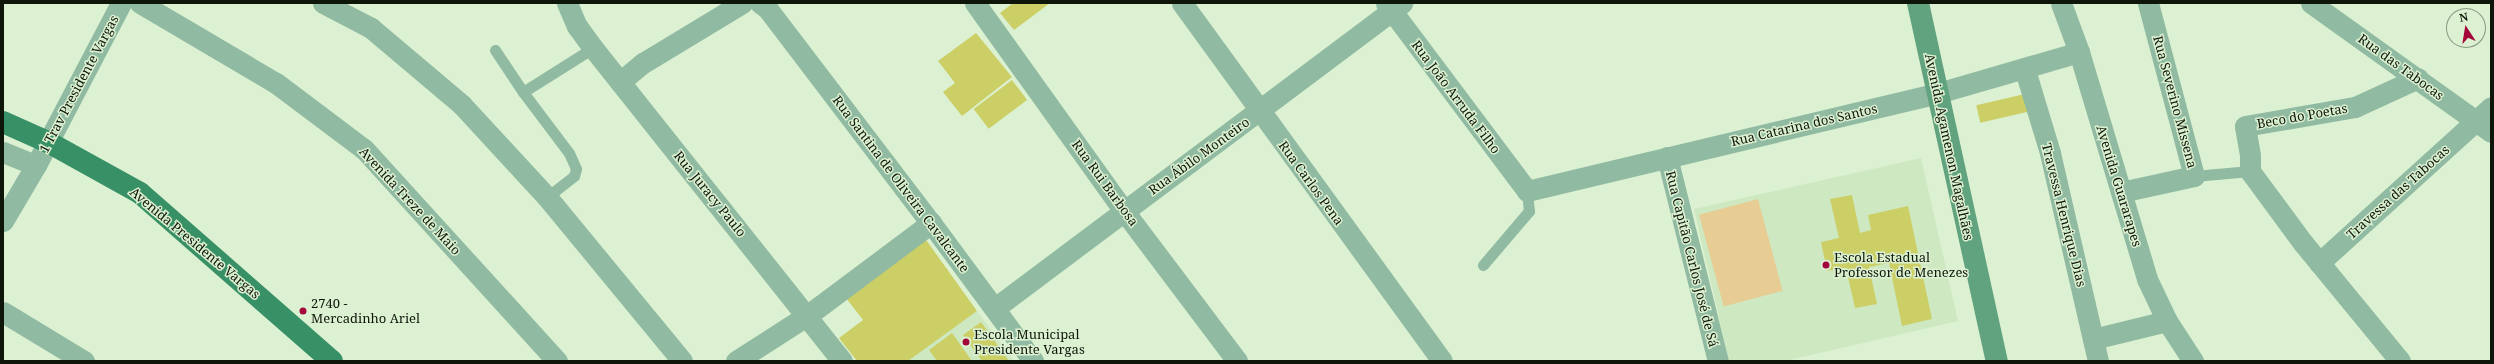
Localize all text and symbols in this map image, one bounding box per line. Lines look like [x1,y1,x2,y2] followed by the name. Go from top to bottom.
[2446,8,2486,48] north arrow
[2458,9,2469,25] text: N
[36,13,122,155] street label: 1 Trav Presidente Vargas
[2355,31,2447,103] street label: Rua das Tabocas
[2150,34,2200,170] street label: Rua Severino Missena
[1408,37,1504,157] street label: Rua João Arruda Filho
[1922,52,1976,242] street label: Avenida Agamenon Magalhães
[829,93,973,275] street label: Rua Santina de Oliveira Cavalcante
[2256,100,2348,132] street label: Beco do Poetas
[1729,101,1879,149] street label: Rua Catarina dos Santos
[1145,114,1253,198] street label: Rua Ábilo Monteiro
[2093,123,2145,249] street label: Avenida Guararapes
[1069,137,1141,229] street label: Rua Rui Barbosa
[1275,138,1347,228] street label: Rua Carlos Pena
[2039,142,2089,288] street label: Travessa Henrique Dias
[2344,142,2452,242] street label: Travessa das Tabocas
[356,144,464,258] street label: Avenida Treze de Maio
[671,148,749,240] street label: Rua Juracy Paulo
[1663,169,1721,349] street label: Rua Capitão Carlos José de Sá
[127,184,263,302] street label: Avenida Presidente Vargas
[1834,250,1968,281] place label: Escola Estadual Professor de Menezes
[1821,260,1831,270] marker: Escola Estadual Professor de Menezes
[311,296,420,327] place label: 2740 - Mercadinho Ariel
[298,306,308,316] marker: 2740 - Mercadinho Ariel
[974,327,1085,358] place label: Escola Municipal Presidente Vargas
[961,337,971,347] marker: Escola Municipal Presidente Vargas

